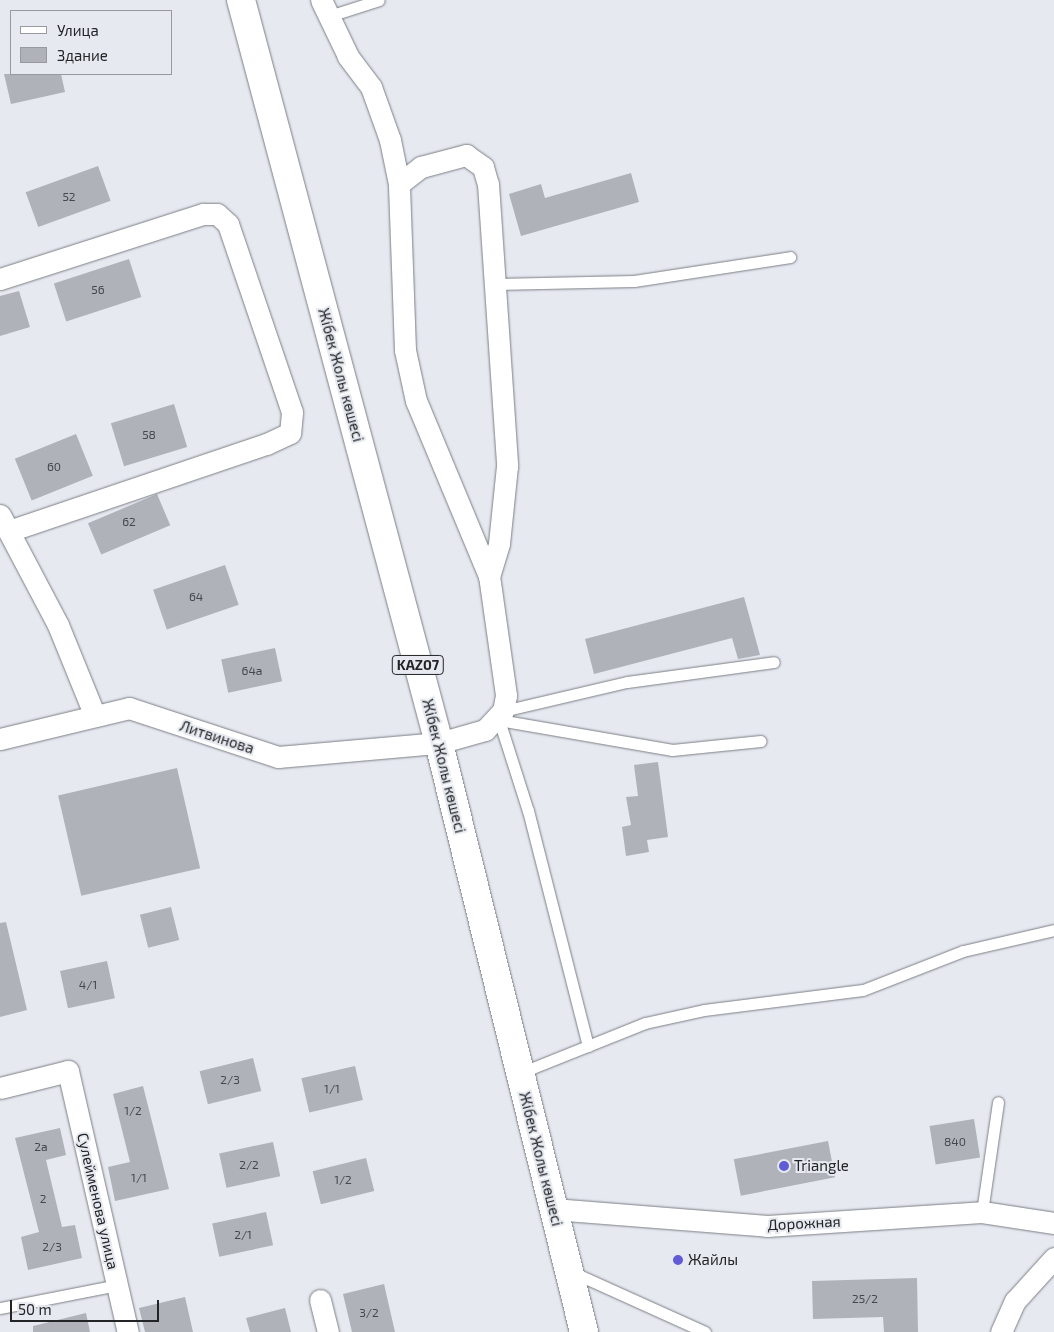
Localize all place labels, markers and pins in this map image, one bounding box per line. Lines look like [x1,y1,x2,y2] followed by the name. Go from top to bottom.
[794,1157,849,1175] place label: Triangle
[778,1160,790,1172] marker: Triangle
[688,1251,738,1269] place label: Жайлы
[672,1254,684,1266] marker: Жайлы

